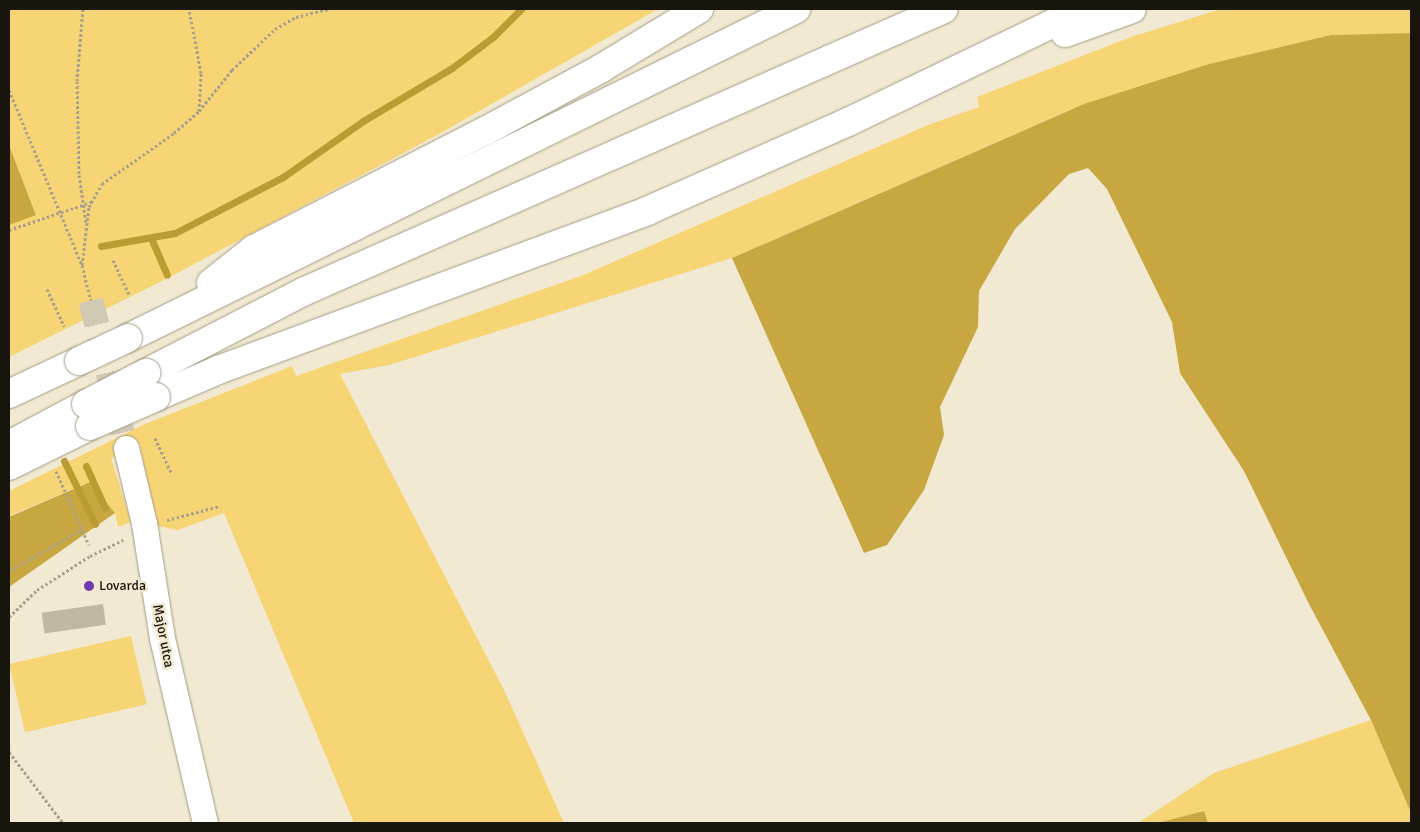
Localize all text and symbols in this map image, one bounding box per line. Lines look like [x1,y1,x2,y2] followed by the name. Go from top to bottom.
[99,578,146,594] place label: Lovarda
[83,580,95,592] marker: Lovarda
[149,603,177,669] street label: Major utca

